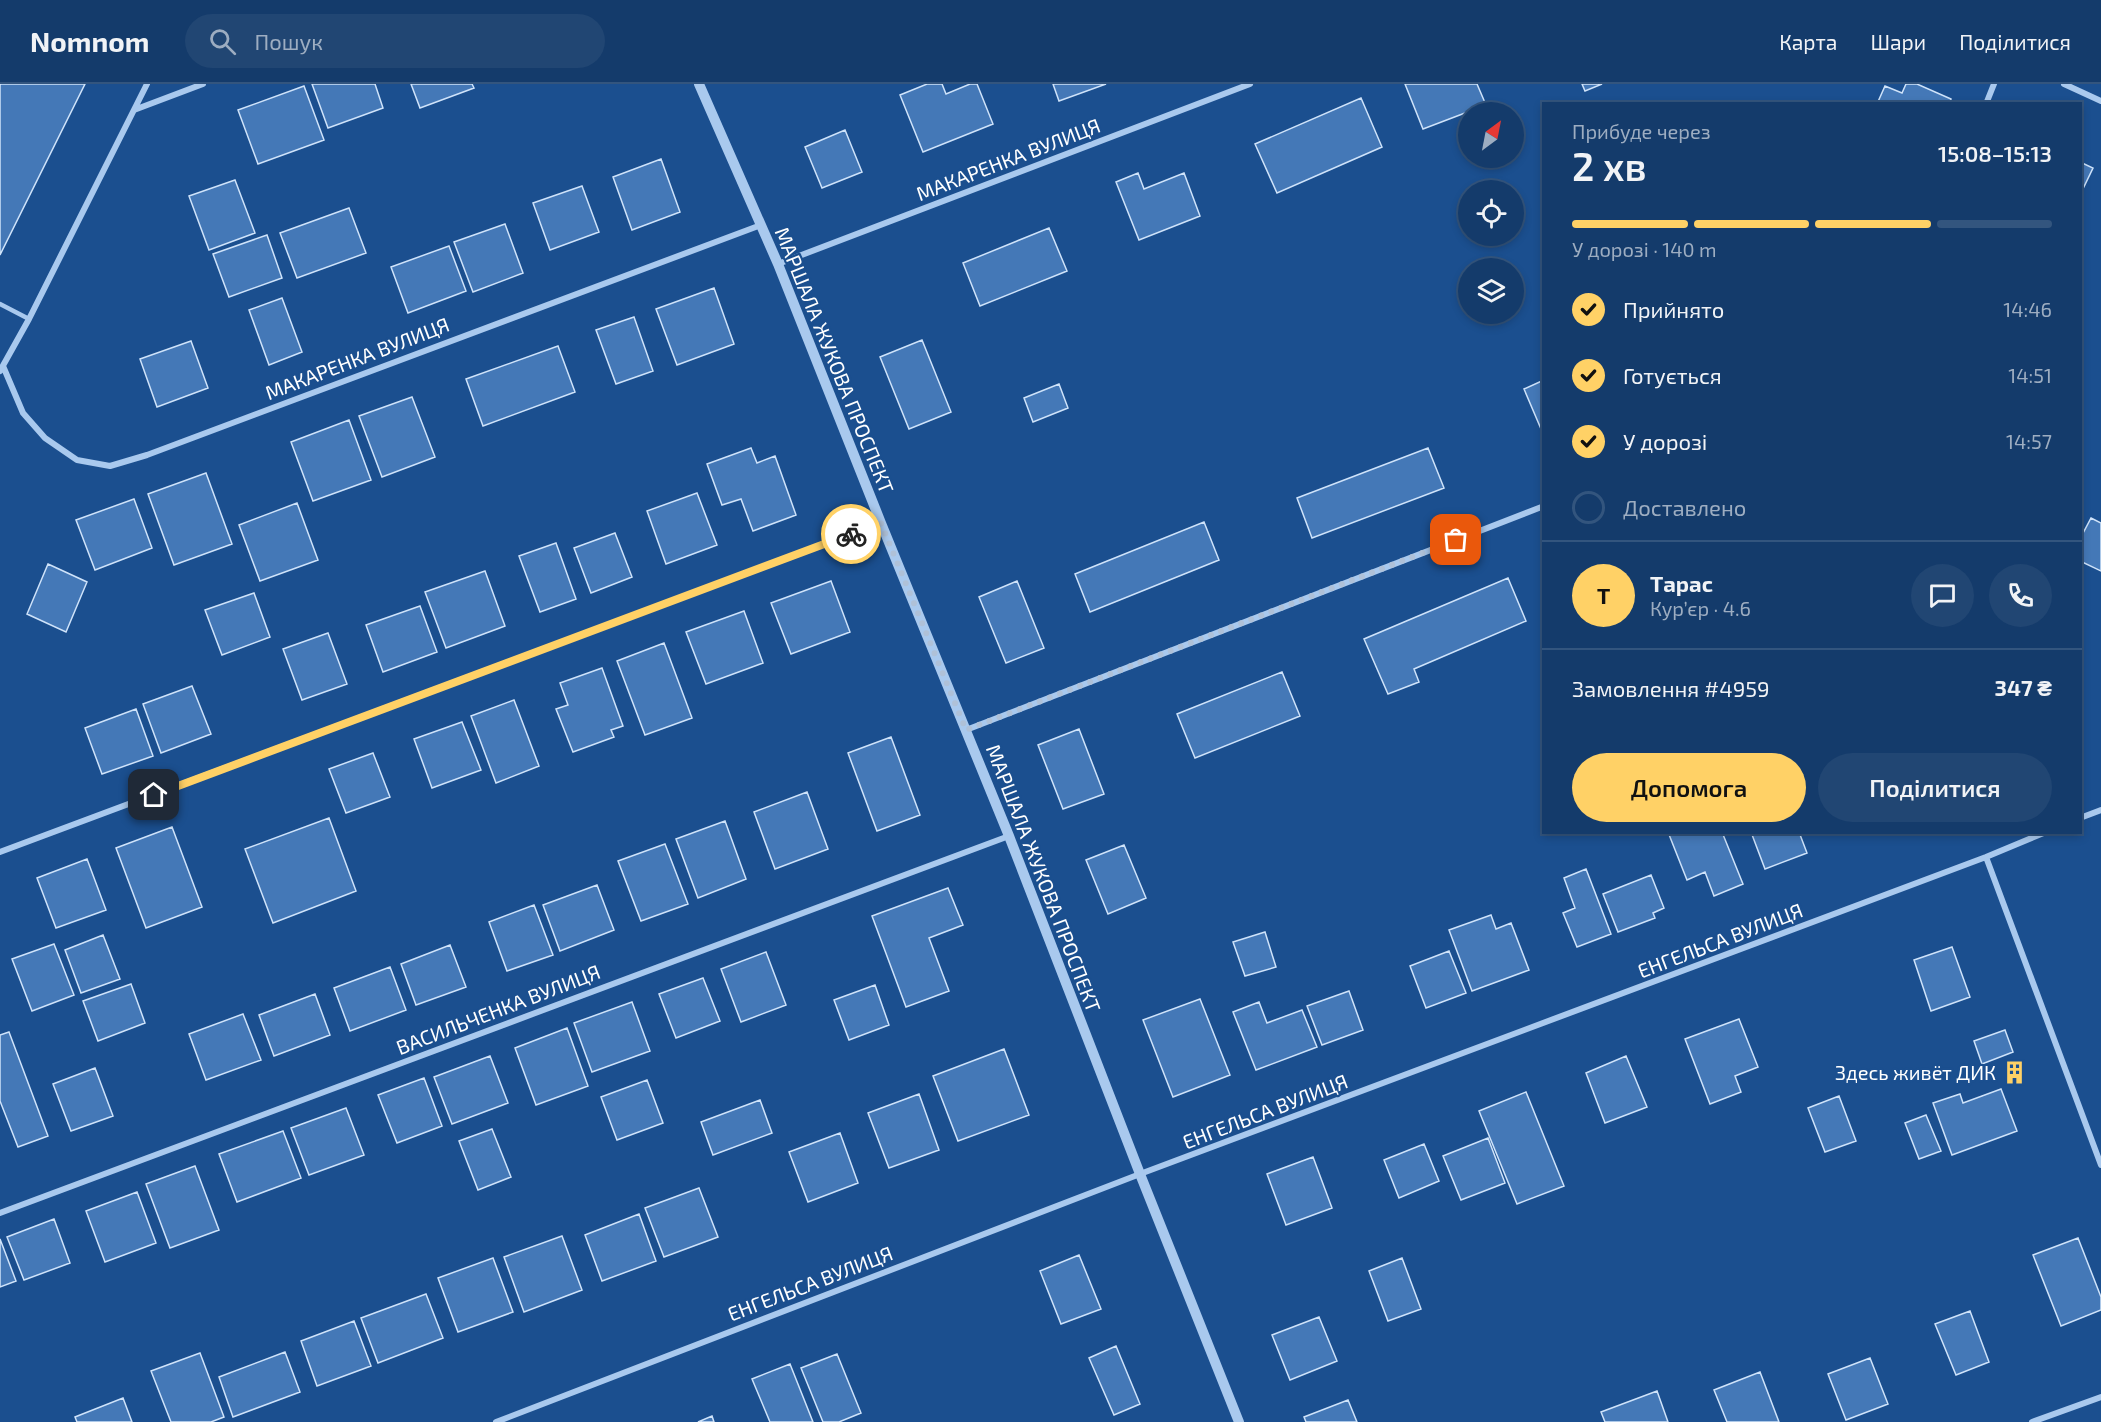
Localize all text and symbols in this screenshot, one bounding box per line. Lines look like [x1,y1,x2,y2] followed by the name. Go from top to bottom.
[185,14,605,68] search box
[30,24,149,58] text: Nomnom
[206,25,239,58] icon: search
[254,28,323,54] text: Пошук
[1779,29,1837,54] text: Карта
[1870,29,1926,54] text: Шари
[1959,29,2071,54] text: Поділитися
[1458,102,1524,168] north arrow
[1458,102,1524,324] map controls
[912,113,1104,205] street label: МАКАРЕНКА ВУЛИЦЯ
[1572,119,1711,143] text: Прибуде через
[1938,140,2052,166] text: 15:08–15:13
[1572,142,1647,189] text: 2 хв
[1458,180,1524,246] button: locate
[771,223,900,497] street label: МАРШАЛА ЖУКОВА ПРОСПЕКТ
[1572,237,1717,261] text: У дорозі · 140 m
[1458,258,1524,324] button: layers
[1572,293,1605,326] icon: check
[1623,296,1724,322] text: Прийнято
[2003,297,2052,321] text: 14:46
[261,312,453,404] street label: МАКАРЕНКА ВУЛИЦЯ
[1572,359,1605,392] icon: check
[1623,362,1722,388] text: Готується
[2008,363,2052,387] text: 14:51
[1572,425,1605,458] icon: check
[1623,428,1707,454] text: У дорозі
[2006,429,2052,453] text: 14:57
[1623,494,1746,520] text: Доставлено
[821,504,881,564] courier
[1430,514,1481,565] pin
[835,518,868,551] icon: bike
[1439,523,1472,556] icon: bag
[1911,564,1974,627] button: chat
[1989,564,2052,627] button: phone
[1650,570,1713,596] text: Тарас
[1597,582,1610,608] text: Т
[1650,596,1751,620] text: Кур’єр · 4.6
[1994,674,2052,700] text: 347 ₴
[1572,675,1770,701] text: Замовлення #4959
[982,741,1106,1016] street label: МАРШАЛА ЖУКОВА ПРОСПЕКТ
[1572,753,1806,822] button: Допомога
[1818,753,2052,822] button: Поділитися
[128,769,179,820] pin
[137,778,170,811] icon: home
[1634,897,1806,983] street label: ЕНГЕЛЬСА ВУЛИЦЯ
[393,959,603,1059] street label: ВАСИЛЬЧЕНКА ВУЛИЦЯ
[2001,1059,2027,1085] building icon: Здесь живёт ДИК
[1835,1060,1996,1084] place label: Здесь живёт ДИК
[1179,1068,1351,1154] street label: ЕНГЕЛЬСА ВУЛИЦЯ
[724,1240,896,1326] street label: ЕНГЕЛЬСА ВУЛИЦЯ

